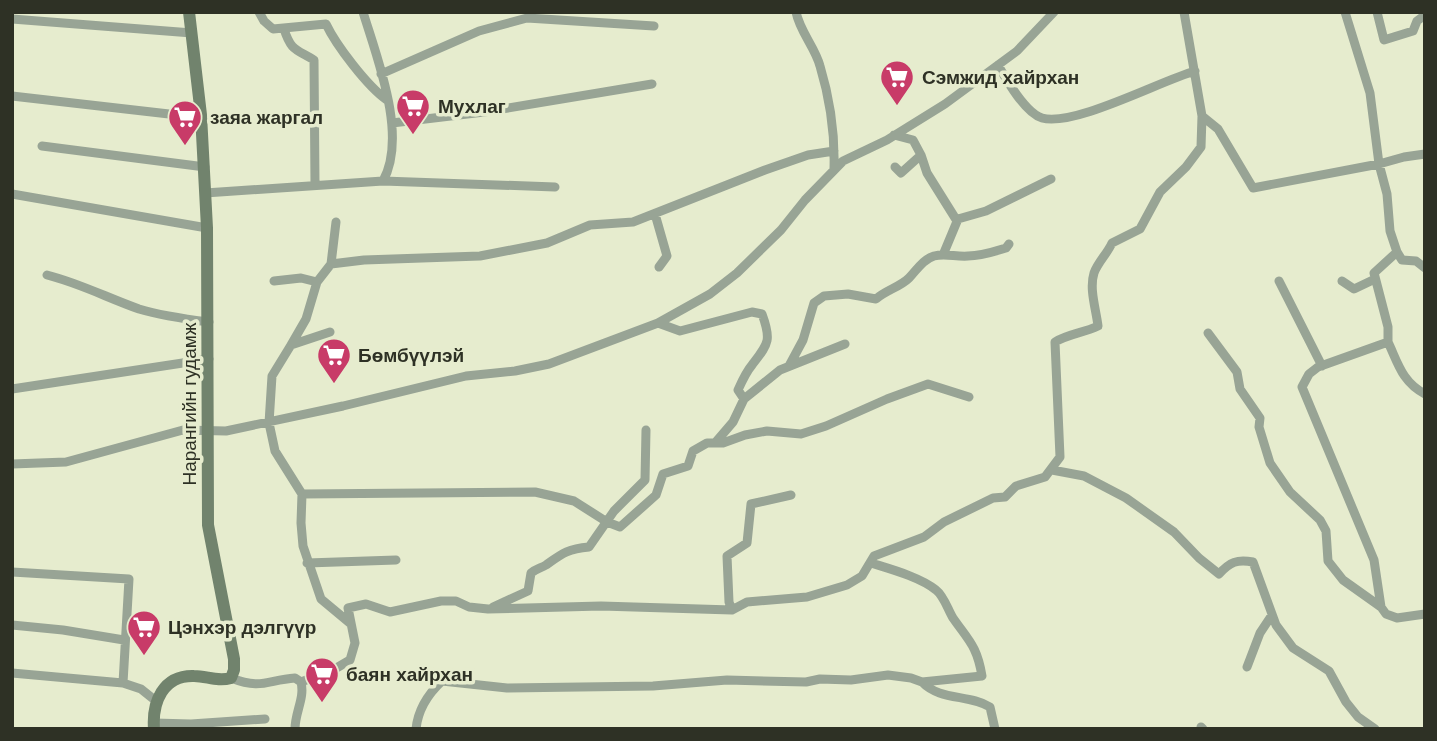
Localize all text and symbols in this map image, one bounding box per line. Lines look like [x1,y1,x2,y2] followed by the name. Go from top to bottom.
[878,58,916,107] supermarket icon: Сэмжид хайрхан
[922,67,1079,88] place label: Сэмжид хайрхан
[394,87,432,136] supermarket icon: Мухлаг
[438,96,506,117] place label: Мухлаг
[166,98,204,147] supermarket icon: заяа жаргал
[210,107,323,128] place label: заяа жаргал
[179,322,200,486] street label: Нарангийн гудамж
[315,336,353,385] supermarket icon: Бөмбүүлэй
[358,345,464,366] place label: Бөмбүүлэй
[125,608,163,657] supermarket icon: Цэнхэр дэлгүүр
[168,617,316,638] place label: Цэнхэр дэлгүүр
[303,655,341,704] supermarket icon: баян хайрхан
[346,664,473,685] place label: баян хайрхан

